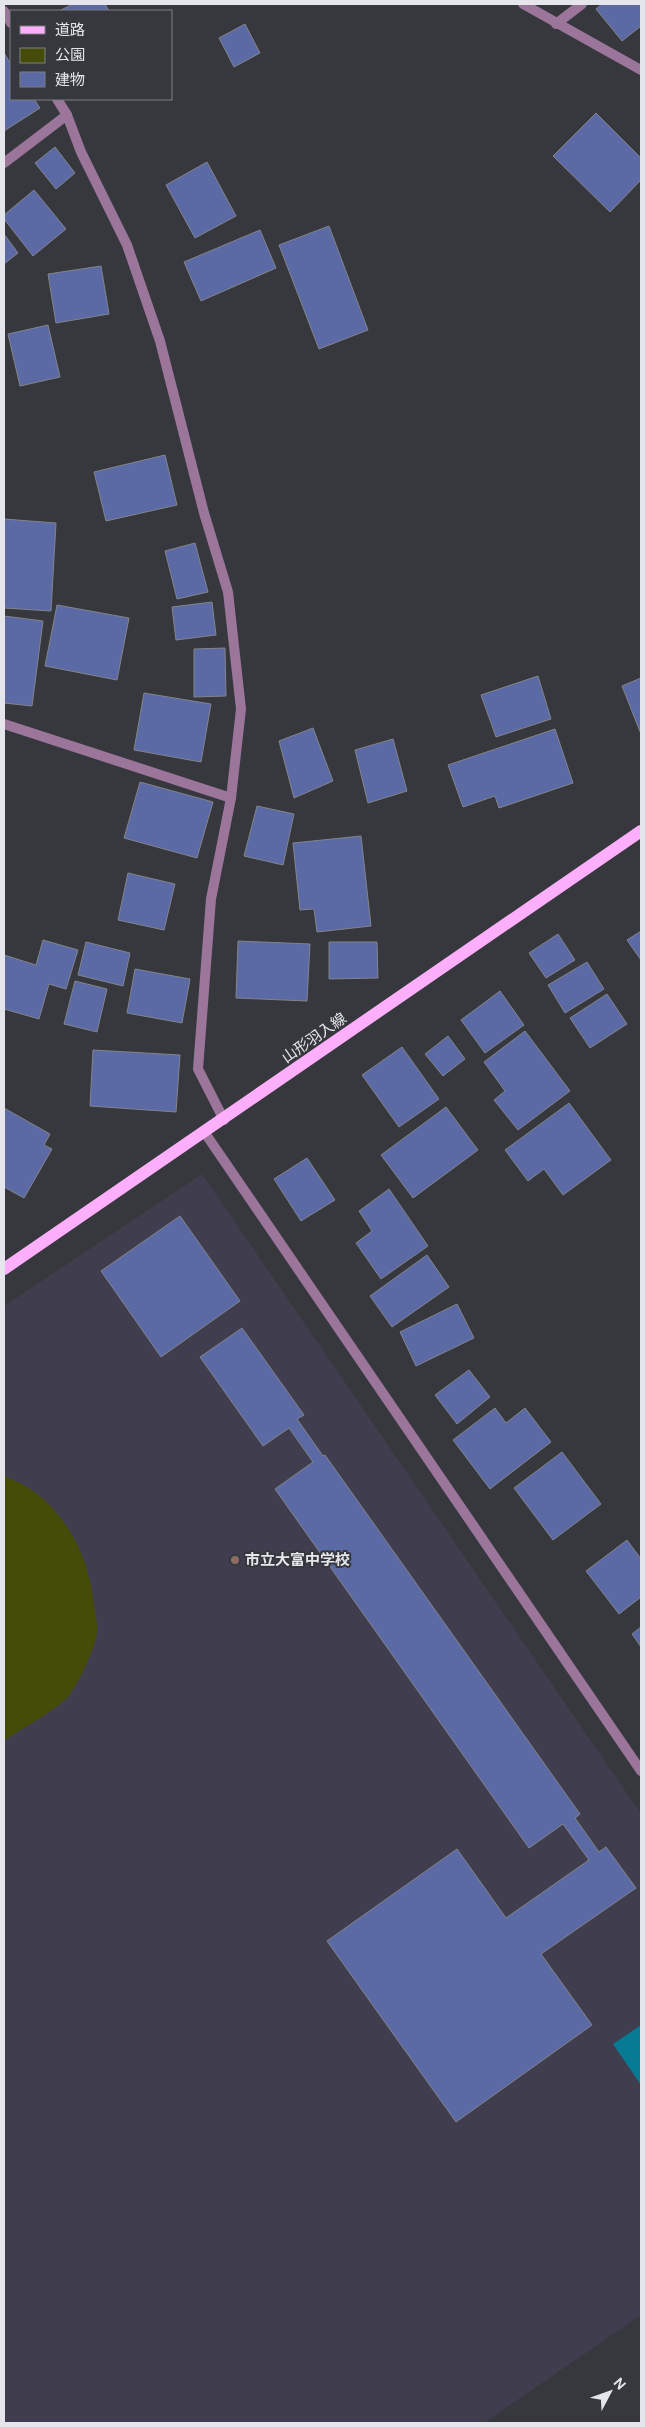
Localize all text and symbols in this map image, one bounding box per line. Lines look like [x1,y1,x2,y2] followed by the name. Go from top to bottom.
[10,10,172,100] legend
[55,20,85,40] text: 道路
[55,45,85,65] text: 公園
[55,70,85,90] text: 建物
[278,1008,350,1068] street label: 山形羽入線
[245,1550,350,1570] place label: 市立大富中学校
[229,1554,241,1566] marker: 市立大富中学校
[585,2367,635,2417] north arrow
[610,2374,630,2393] text: N

